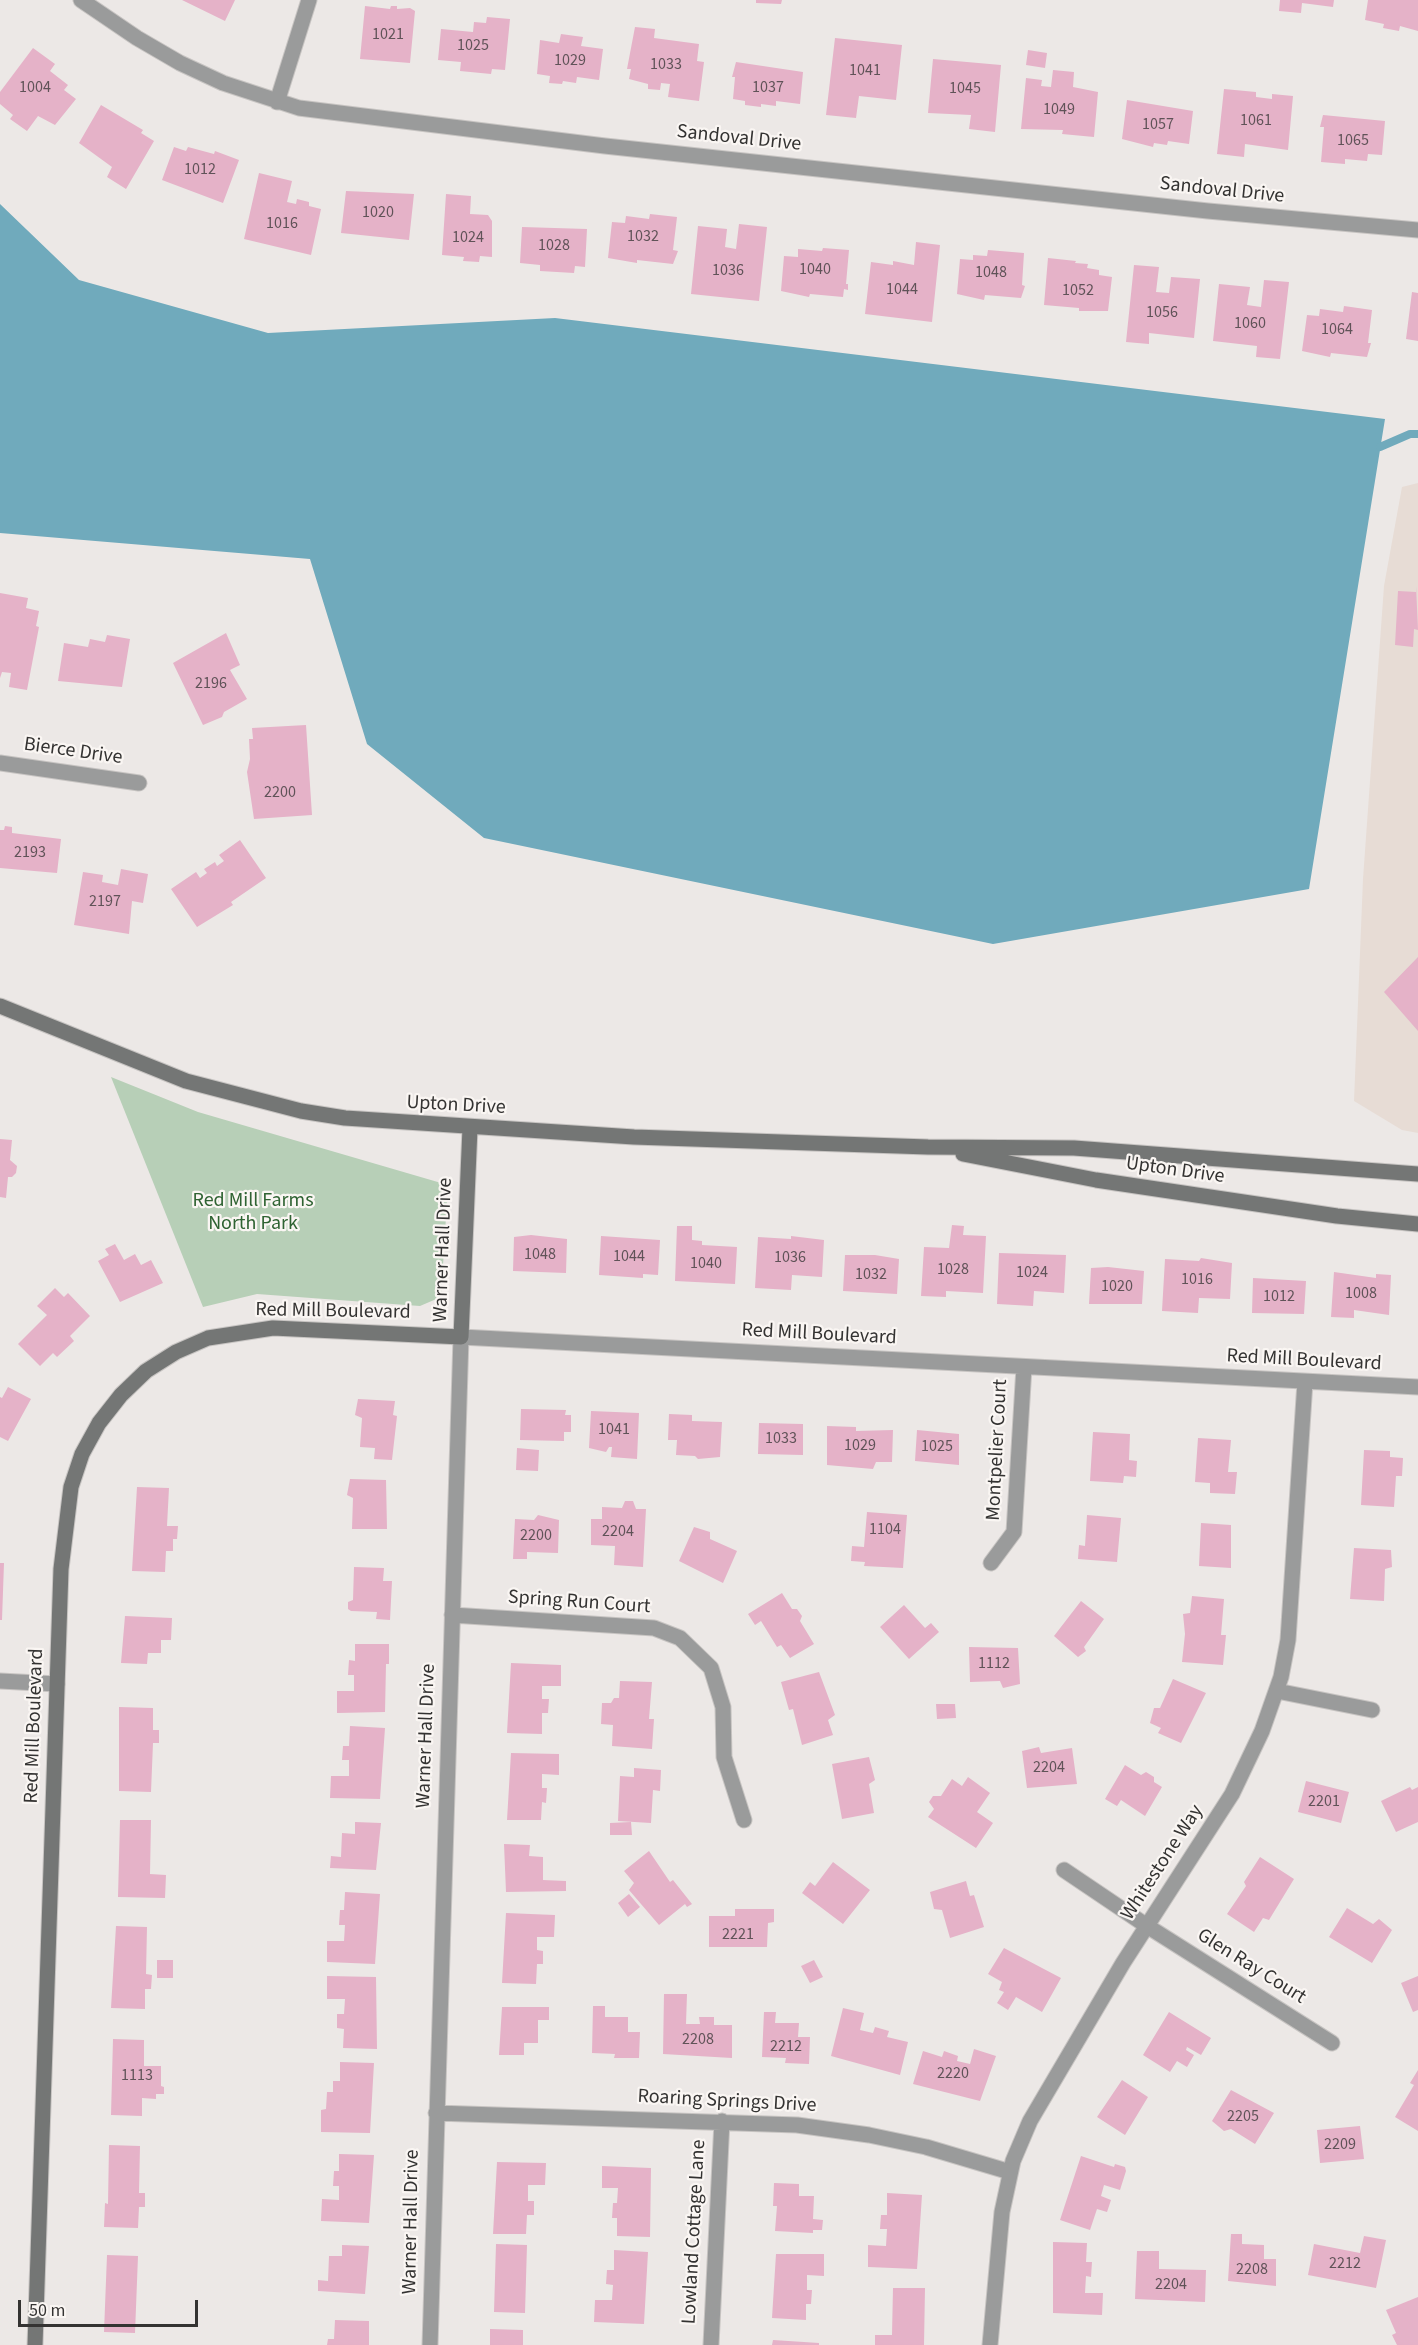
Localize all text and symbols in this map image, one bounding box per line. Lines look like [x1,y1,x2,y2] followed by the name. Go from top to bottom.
[372,25,404,45] house number: 1021
[457,36,489,56] house number: 1025
[554,51,586,71] house number: 1029
[650,55,682,75] house number: 1033
[849,61,881,81] house number: 1041
[19,78,51,98] house number: 1004
[752,78,784,98] house number: 1037
[949,79,981,99] house number: 1045
[1043,100,1075,120] house number: 1049
[1240,111,1272,131] house number: 1061
[1142,115,1174,135] house number: 1057
[676,121,802,157] street label: Sandoval Drive
[1337,131,1369,151] house number: 1065
[184,160,216,180] house number: 1012
[1159,173,1285,209] street label: Sandoval Drive
[362,203,394,223] house number: 1020
[266,214,298,234] house number: 1016
[627,227,659,247] house number: 1032
[452,228,484,248] house number: 1024
[538,236,570,256] house number: 1028
[799,260,831,280] house number: 1040
[712,261,744,281] house number: 1036
[975,263,1007,283] house number: 1048
[886,280,918,300] house number: 1044
[1062,281,1094,301] house number: 1052
[1146,303,1178,323] house number: 1056
[1234,314,1266,334] house number: 1060
[1321,320,1353,340] house number: 1064
[195,674,227,694] house number: 2196
[22,733,124,771] street label: Bierce Drive
[264,783,296,803] house number: 2200
[14,843,46,863] house number: 2193
[89,892,121,912] house number: 2197
[406,1091,506,1121] street label: Upton Drive
[1124,1152,1226,1190] street label: Upton Drive
[429,1177,459,1323] street label: Warner Hall Drive
[192,1190,314,1237] park label: Red Mill Farms North Park
[524,1245,556,1265] house number: 1048
[613,1247,645,1267] house number: 1044
[774,1248,806,1268] house number: 1036
[690,1254,722,1274] house number: 1040
[937,1260,969,1280] house number: 1028
[1016,1263,1048,1283] house number: 1024
[855,1265,887,1285] house number: 1032
[1181,1270,1213,1290] house number: 1016
[1101,1277,1133,1297] house number: 1020
[1345,1284,1377,1304] house number: 1008
[1263,1287,1295,1307] house number: 1012
[255,1299,411,1325] street label: Red Mill Boulevard
[741,1319,897,1351] street label: Red Mill Boulevard
[1226,1345,1382,1377] street label: Red Mill Boulevard
[982,1379,1014,1521] street label: Montpelier Court
[598,1420,630,1440] house number: 1041
[765,1429,797,1449] house number: 1033
[844,1436,876,1456] house number: 1029
[921,1437,953,1457] house number: 1025
[869,1520,901,1540] house number: 1104
[602,1522,634,1542] house number: 2204
[520,1526,552,1546] house number: 2200
[507,1586,651,1620] street label: Spring Run Court
[20,1648,50,1804] street label: Red Mill Boulevard
[978,1654,1010,1674] house number: 1112
[412,1663,442,1809] street label: Warner Hall Drive
[1033,1758,1065,1778] house number: 2204
[1308,1792,1340,1812] house number: 2201
[1117,1801,1209,1925] street label: Whitestone Way
[1192,1924,1310,2010] street label: Glen Ray Court
[722,1925,754,1945] house number: 2221
[682,2030,714,2050] house number: 2208
[770,2037,802,2057] house number: 2212
[937,2064,969,2084] house number: 2220
[121,2066,153,2086] house number: 1113
[637,2085,817,2119] street label: Roaring Springs Drive
[1227,2107,1259,2127] house number: 2205
[1324,2135,1356,2155] house number: 2209
[678,2139,712,2325] street label: Lowland Cottage Lane
[399,2149,425,2295] street label: Warner Hall Drive
[1329,2254,1361,2274] house number: 2212
[1236,2260,1268,2280] house number: 2208
[1155,2275,1187,2295] house number: 2204
[21,2288,201,2326] scale bar
[29,2298,65,2323] text: 50 m

